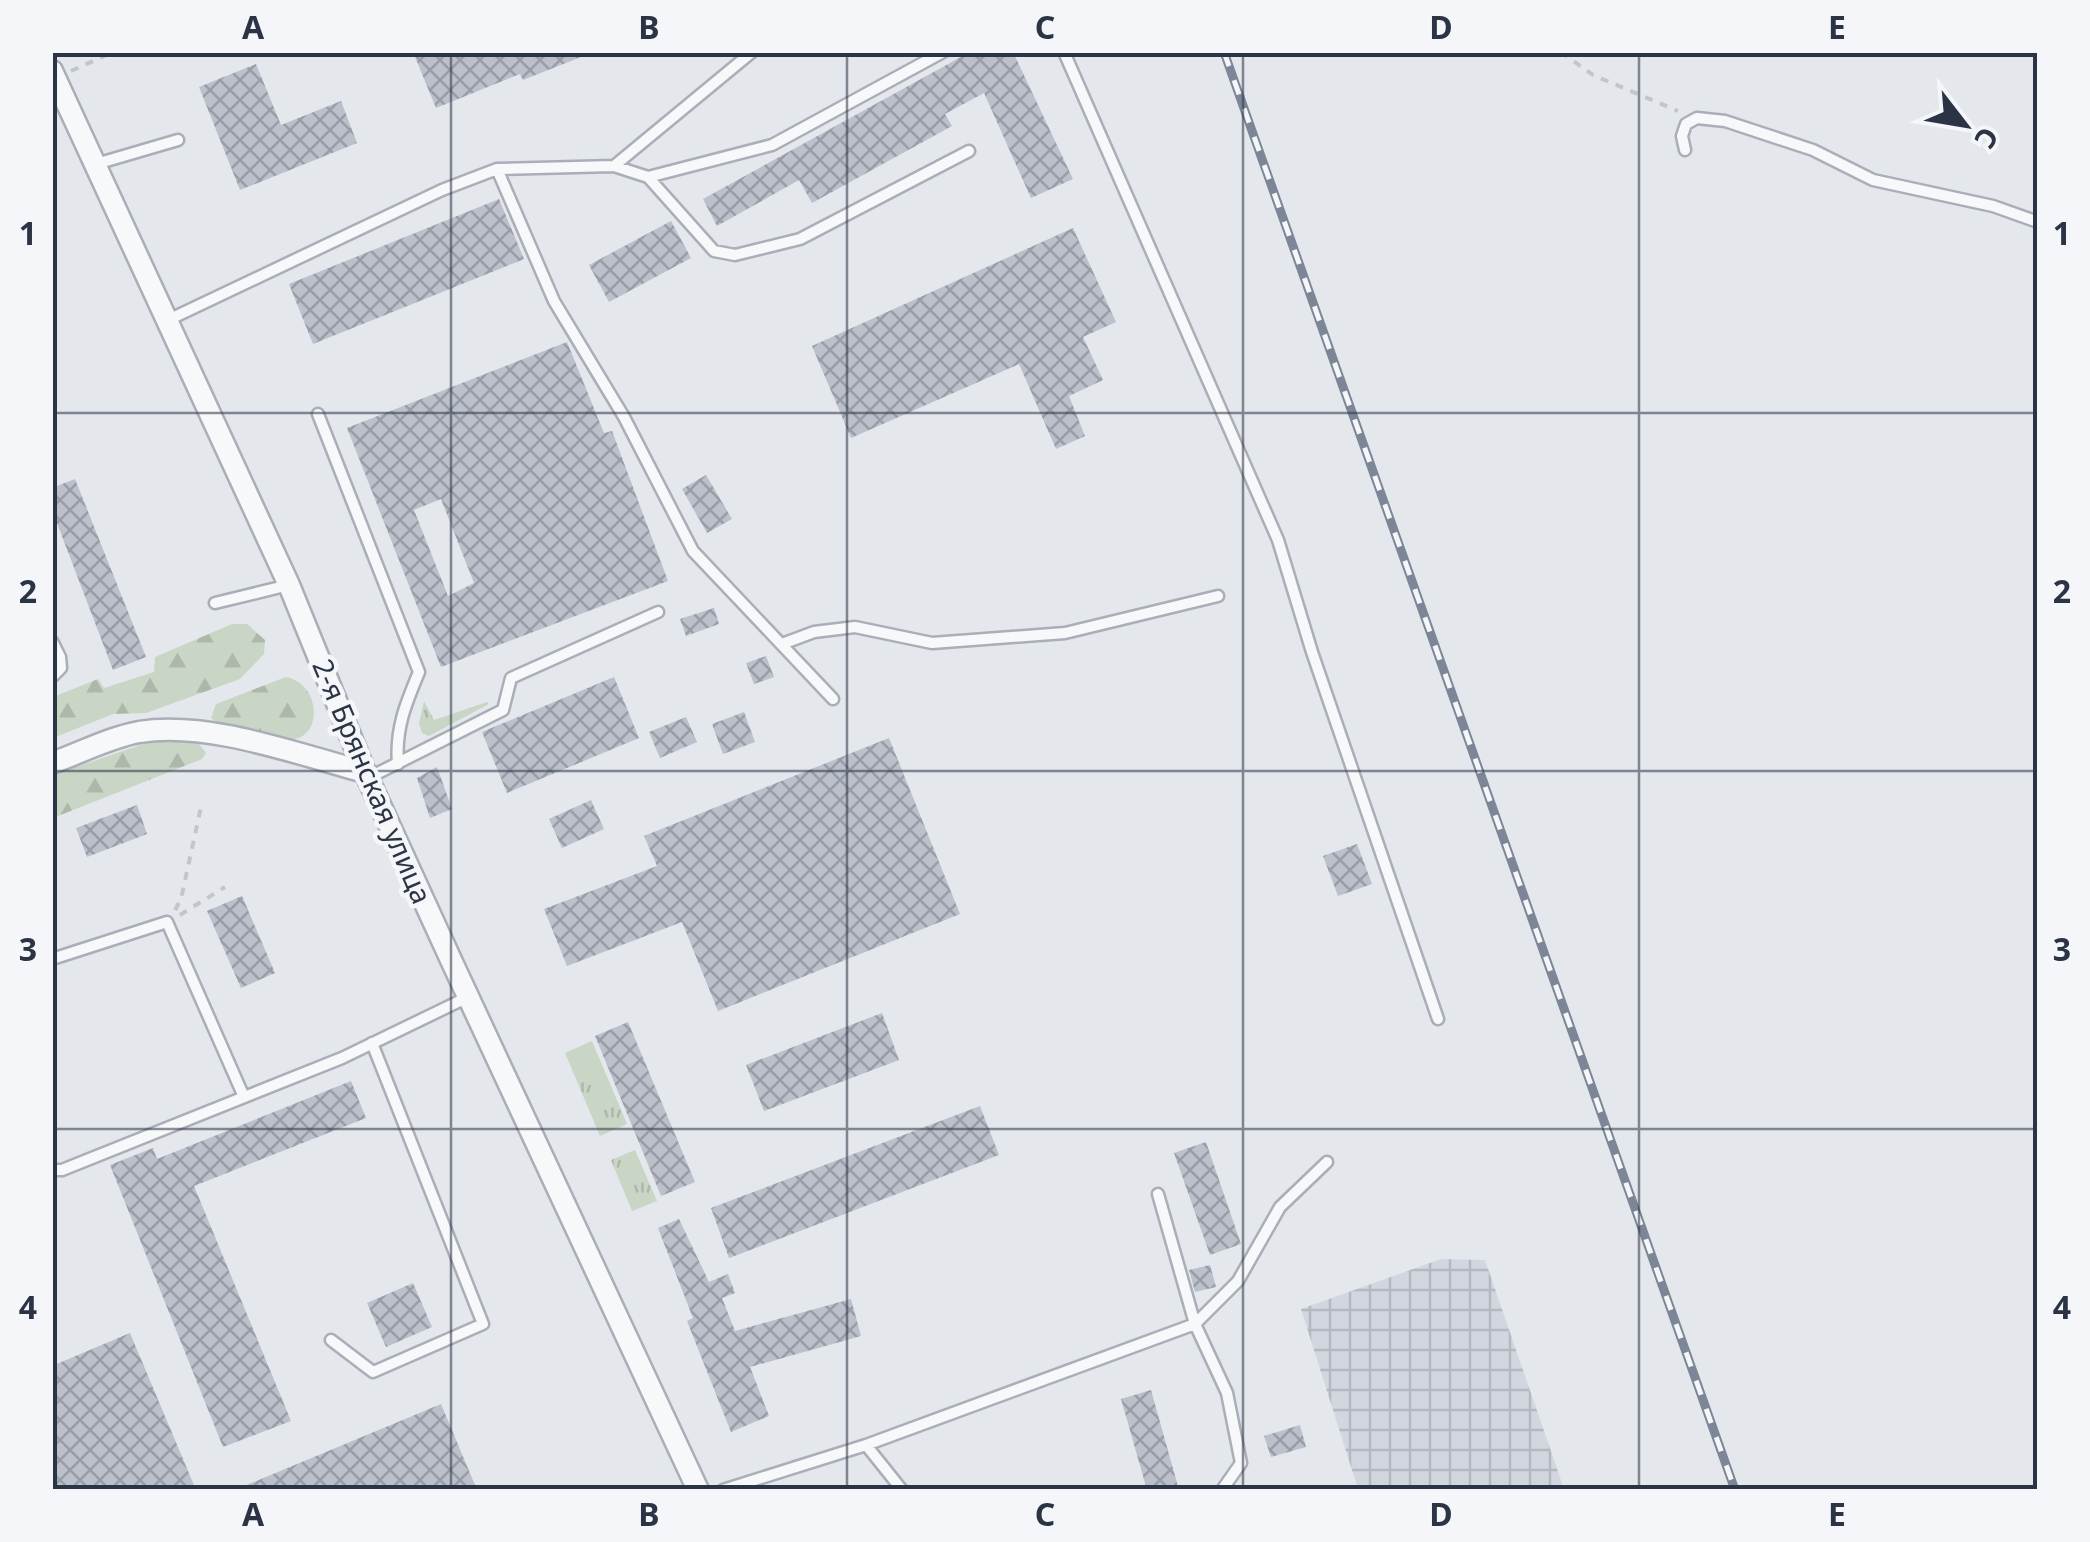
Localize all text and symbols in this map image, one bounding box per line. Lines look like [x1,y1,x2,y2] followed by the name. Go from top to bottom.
[242,5,265,48] text: A
[638,5,660,48] text: B
[1035,5,1055,48] text: C
[1429,5,1453,48] text: D
[1828,5,1846,48] text: E
[1915,75,2015,175] north arrow
[1966,121,2008,156] text: С
[19,211,37,254] text: 1
[2053,211,2071,254] text: 1
[19,569,37,612] text: 2
[2053,569,2071,612] text: 2
[304,653,442,909] street label: 2-я Брянская улица
[19,927,37,970] text: 3
[2053,927,2071,970] text: 3
[19,1285,37,1328] text: 4
[2053,1285,2071,1328] text: 4
[242,1492,265,1535] text: A
[638,1492,660,1535] text: B
[1035,1492,1055,1535] text: C
[1429,1492,1453,1535] text: D
[1828,1492,1846,1535] text: E

